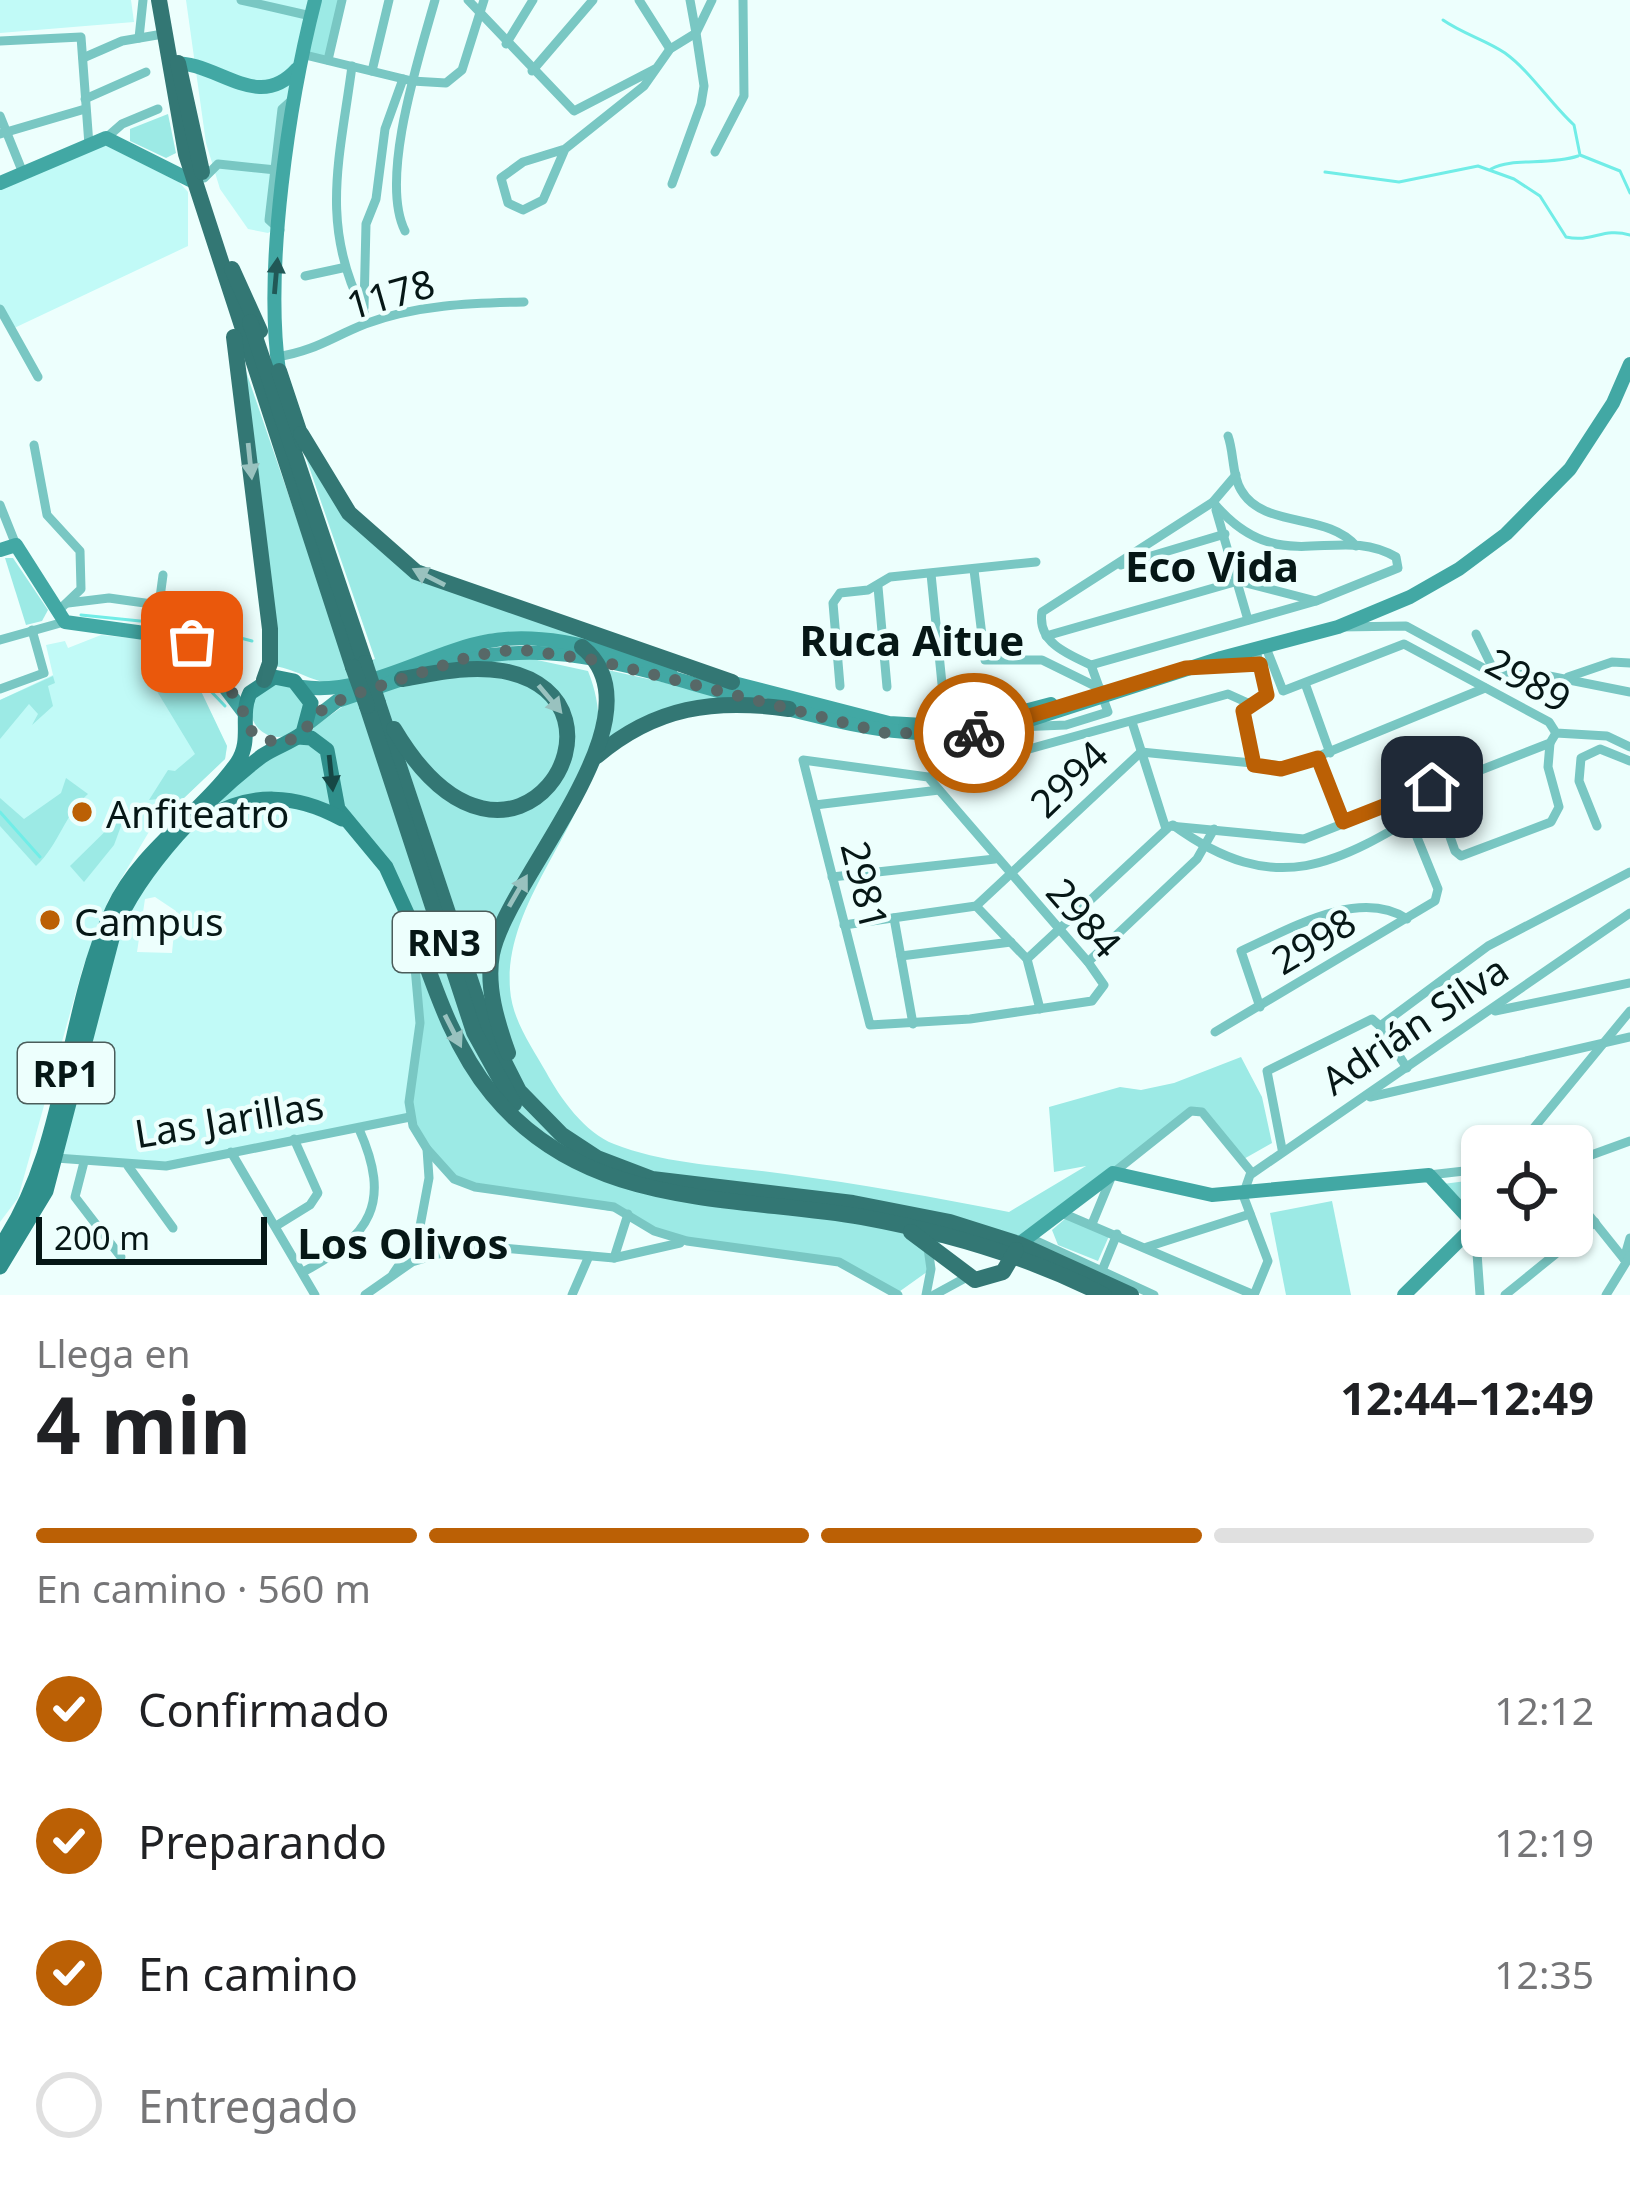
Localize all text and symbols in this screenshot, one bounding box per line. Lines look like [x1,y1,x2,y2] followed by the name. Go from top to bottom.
[340,255,440,331] street label: 1178
[267,257,286,295] one-way arrow
[241,443,260,480] one-way arrow
[1125,537,1299,594] district label: Eco Vida
[411,568,446,588] one-way arrow
[141,591,243,693] pin
[159,609,225,675] icon: bag
[800,611,1024,668] district label: Ruca Aitue
[1477,634,1581,724] street label: 2989
[914,673,1034,793] courier
[537,684,563,714] one-way arrow
[941,700,1007,766] icon: bike
[1017,728,1119,828] street label: 2994
[1381,736,1483,838] pin
[1399,754,1465,820] icon: home
[322,755,341,792] one-way arrow
[106,786,289,839] place label: Anfiteatro
[69,799,95,825] marker: Anfiteatro
[829,835,903,935] street label: 2981
[1036,866,1134,968] street label: 2984
[507,874,528,908] one-way arrow
[74,894,224,947] place label: Campus
[1261,894,1365,986] street label: 2998
[37,907,63,933] marker: Campus
[393,912,495,972] road number: RN3
[1310,942,1518,1106] street label: Adrián Silva
[442,1014,462,1048] one-way arrow
[18,1043,114,1103] road number: RP1
[131,1077,327,1159] street label: Las Jarillas
[1461,1125,1593,1257] map controls
[1461,1125,1593,1257] button: locate
[36,1211,267,1264] scale bar
[297,1214,509,1271] district label: Los Olivos
[54,1215,150,1260] text: 200 m
[36,1326,191,1379] text: Llega en
[1340,1367,1594,1428] text: 12:44–12:49
[36,1371,251,1477] text: 4 min
[36,1561,371,1614] text: En camino · 560 m
[36,1676,102,1742] icon: check
[138,1679,389,1740] text: Confirmado
[1494,1683,1594,1736] text: 12:12
[36,1808,102,1874] icon: check
[138,1811,387,1872] text: Preparando
[1494,1815,1594,1868] text: 12:19
[36,1940,102,2006] icon: check
[138,1943,358,2004] text: En camino
[1494,1947,1594,2000] text: 12:35
[138,2075,358,2136] text: Entregado

